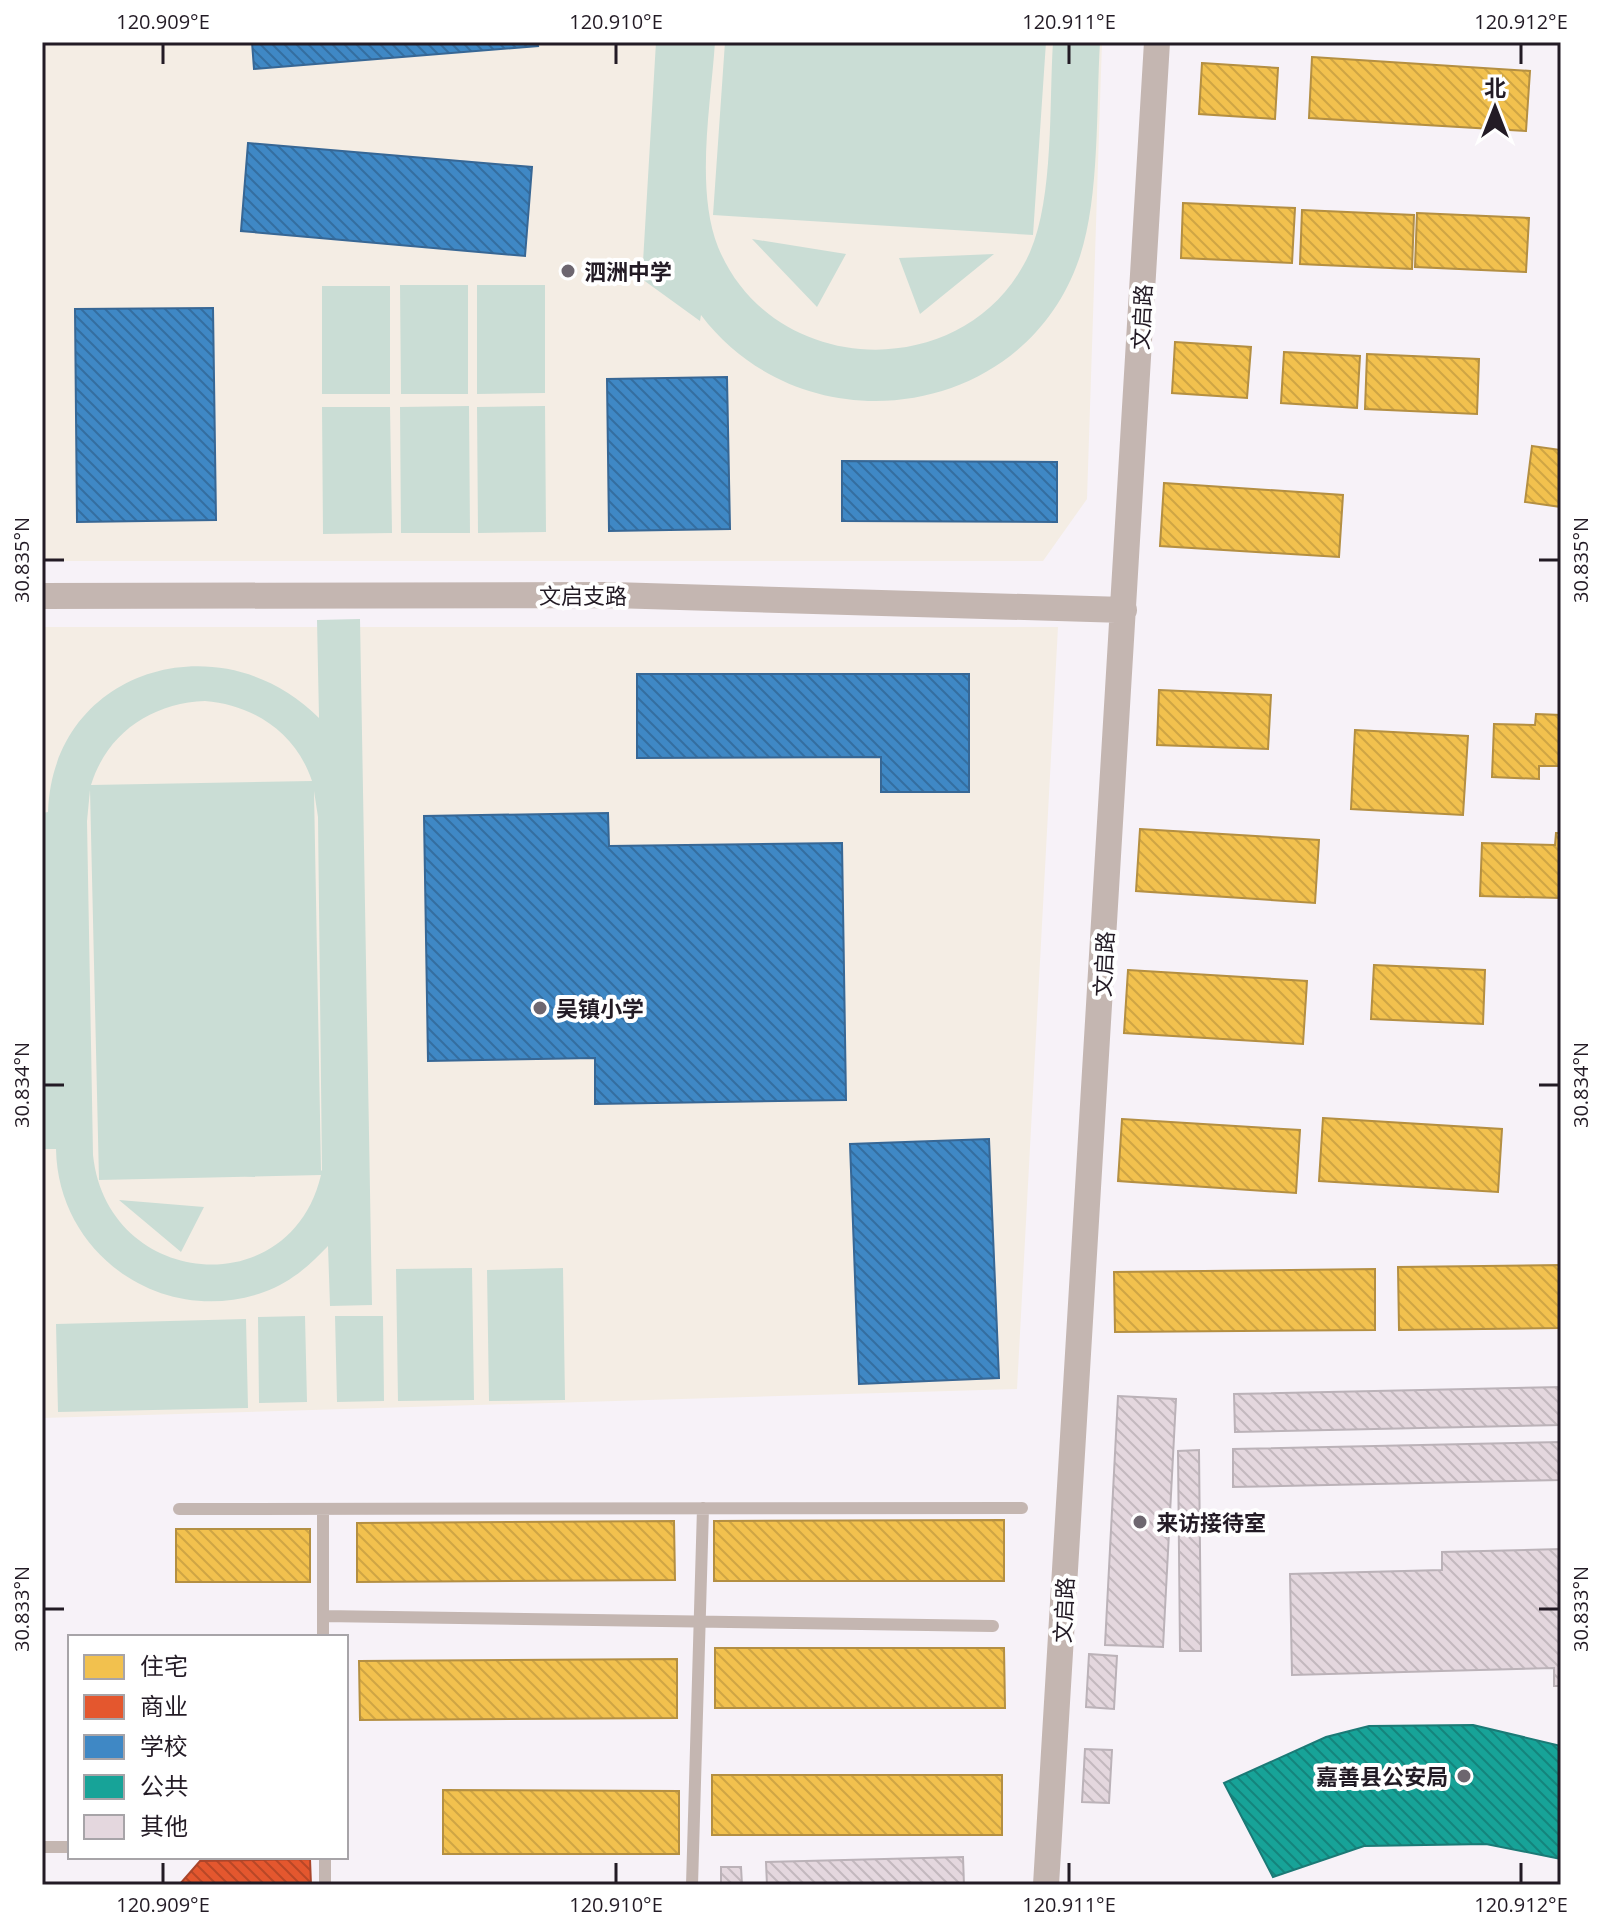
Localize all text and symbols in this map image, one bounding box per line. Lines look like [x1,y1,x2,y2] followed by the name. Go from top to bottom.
[116,8,210,35] text: 120.909°E
[569,8,663,35] text: 120.910°E
[1022,8,1116,35] text: 120.911°E
[1474,8,1568,35] text: 120.912°E
[1455,68,1535,148] north arrow
[1484,72,1506,102] text: 北
[584,256,672,286] place label: 泗洲中学
[559,262,577,280] marker: 泗洲中学
[1124,283,1158,351] street label: 文启路
[8,517,35,603] text: 30.835°N
[1567,517,1594,603] text: 30.835°N
[539,580,627,610] street label: 文启支路
[1086,930,1120,998] street label: 文启路
[556,993,644,1023] place label: 吴镇小学
[531,999,549,1017] marker: 吴镇小学
[8,1042,35,1128] text: 30.834°N
[1567,1042,1594,1128] text: 30.834°N
[1156,1507,1266,1537] place label: 来访接待室
[1131,1513,1149,1531] marker: 来访接待室
[8,1566,35,1652] text: 30.833°N
[1567,1566,1594,1652] text: 30.833°N
[1046,1576,1080,1644] street label: 文启路
[68,1635,348,1859] legend
[140,1649,188,1682] text: 住宅
[140,1689,188,1722] text: 商业
[140,1729,188,1762] text: 学校
[1316,1761,1448,1791] place label: 嘉善县公安局
[1455,1767,1473,1785] marker: 嘉善县公安局
[140,1769,188,1802] text: 公共
[140,1809,188,1842] text: 其他
[116,1891,210,1918] text: 120.909°E
[569,1891,663,1918] text: 120.910°E
[1022,1891,1116,1918] text: 120.911°E
[1474,1891,1568,1918] text: 120.912°E

